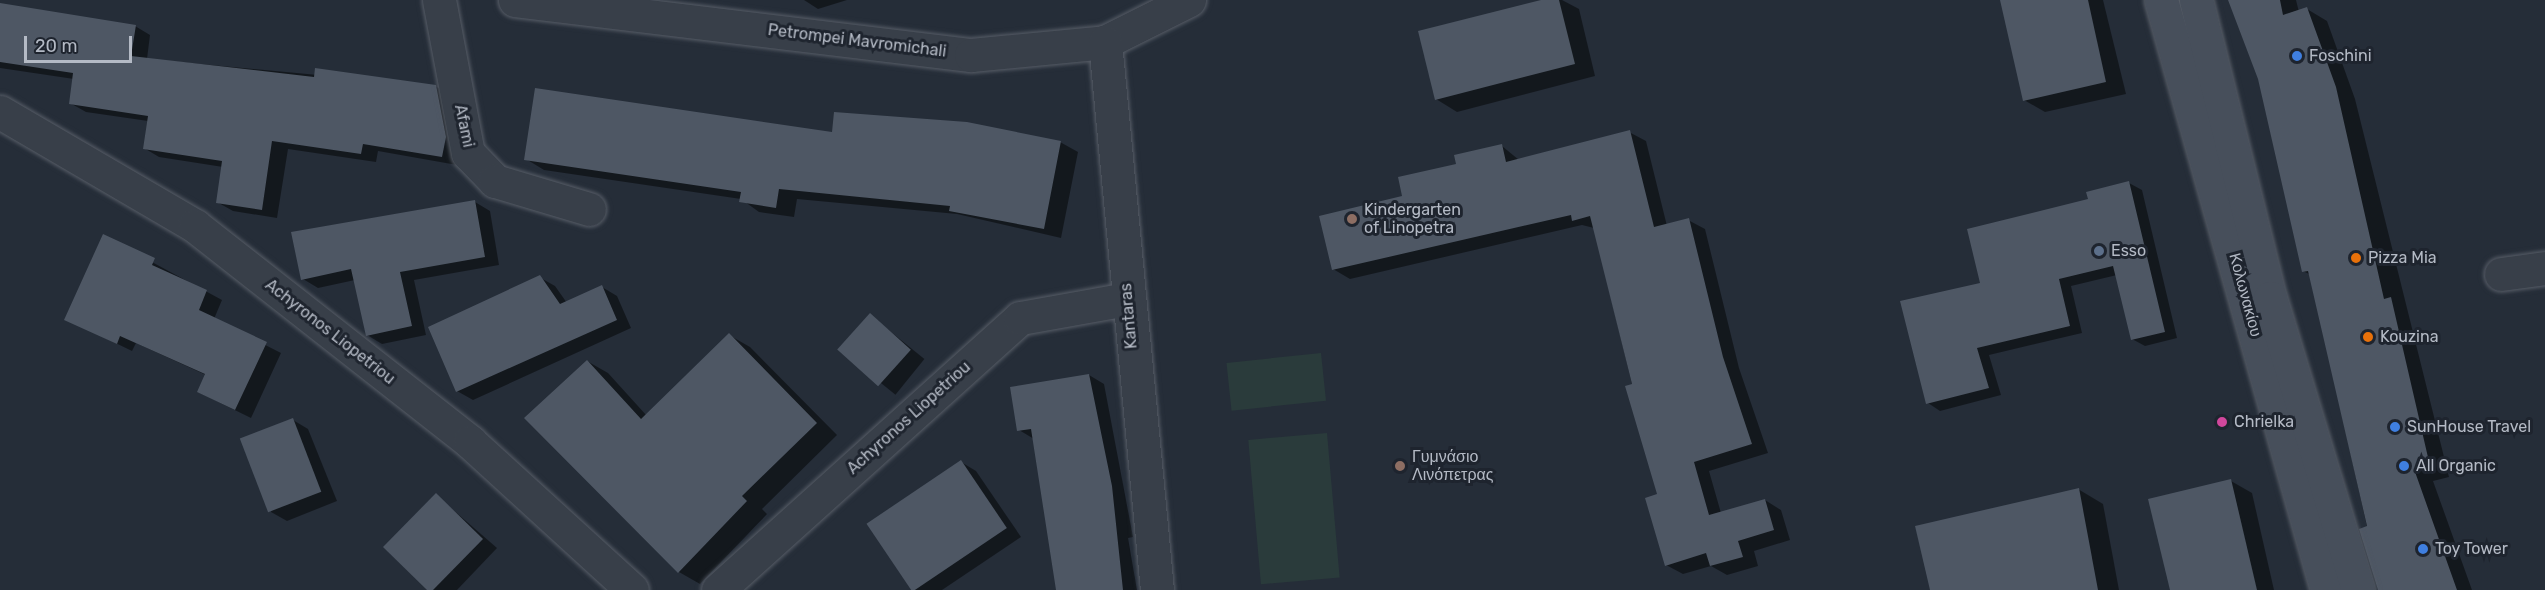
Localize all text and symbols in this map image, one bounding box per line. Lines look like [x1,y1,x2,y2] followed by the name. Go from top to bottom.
[767,21,947,61] street label: Petrompei Mavromichali
[27,24,135,62] scale bar
[35,35,77,57] text: 20 m
[2309,46,2372,66] place label: Foschini
[2290,49,2304,63] marker: Foschini
[450,103,478,149] street label: Afami
[1364,200,1461,238] place label: Kindergarten of Linopetra
[1345,212,1359,226] marker: Kindergarten of Linopetra
[2111,241,2146,261] place label: Esso
[2092,244,2106,258] marker: Esso
[2368,248,2437,268] place label: Pizza Mia
[2225,251,2265,339] street label: Κολωνακίου
[2349,251,2363,265] marker: Pizza Mia
[261,275,399,389] street label: Achyronos Liopetriou
[1117,282,1141,350] street label: Kantaras
[2380,327,2439,347] place label: Kouzina
[2361,330,2375,344] marker: Kouzina
[843,358,975,478] street label: Achyronos Liopetriou
[2234,412,2294,432] place label: Chrielka
[2215,415,2229,429] marker: Chrielka
[2407,417,2532,437] place label: SunHouse Travel
[2388,420,2402,434] marker: SunHouse Travel
[1412,447,1493,485] place label: Γυμνάσιο Λινόπετρας
[2416,456,2496,476] place label: All Organic
[1393,459,1407,473] marker: Γυμνάσιο Λινόπετρας
[2397,459,2411,473] marker: All Organic
[2435,539,2509,559] place label: Toy Tower
[2416,542,2430,556] marker: Toy Tower

